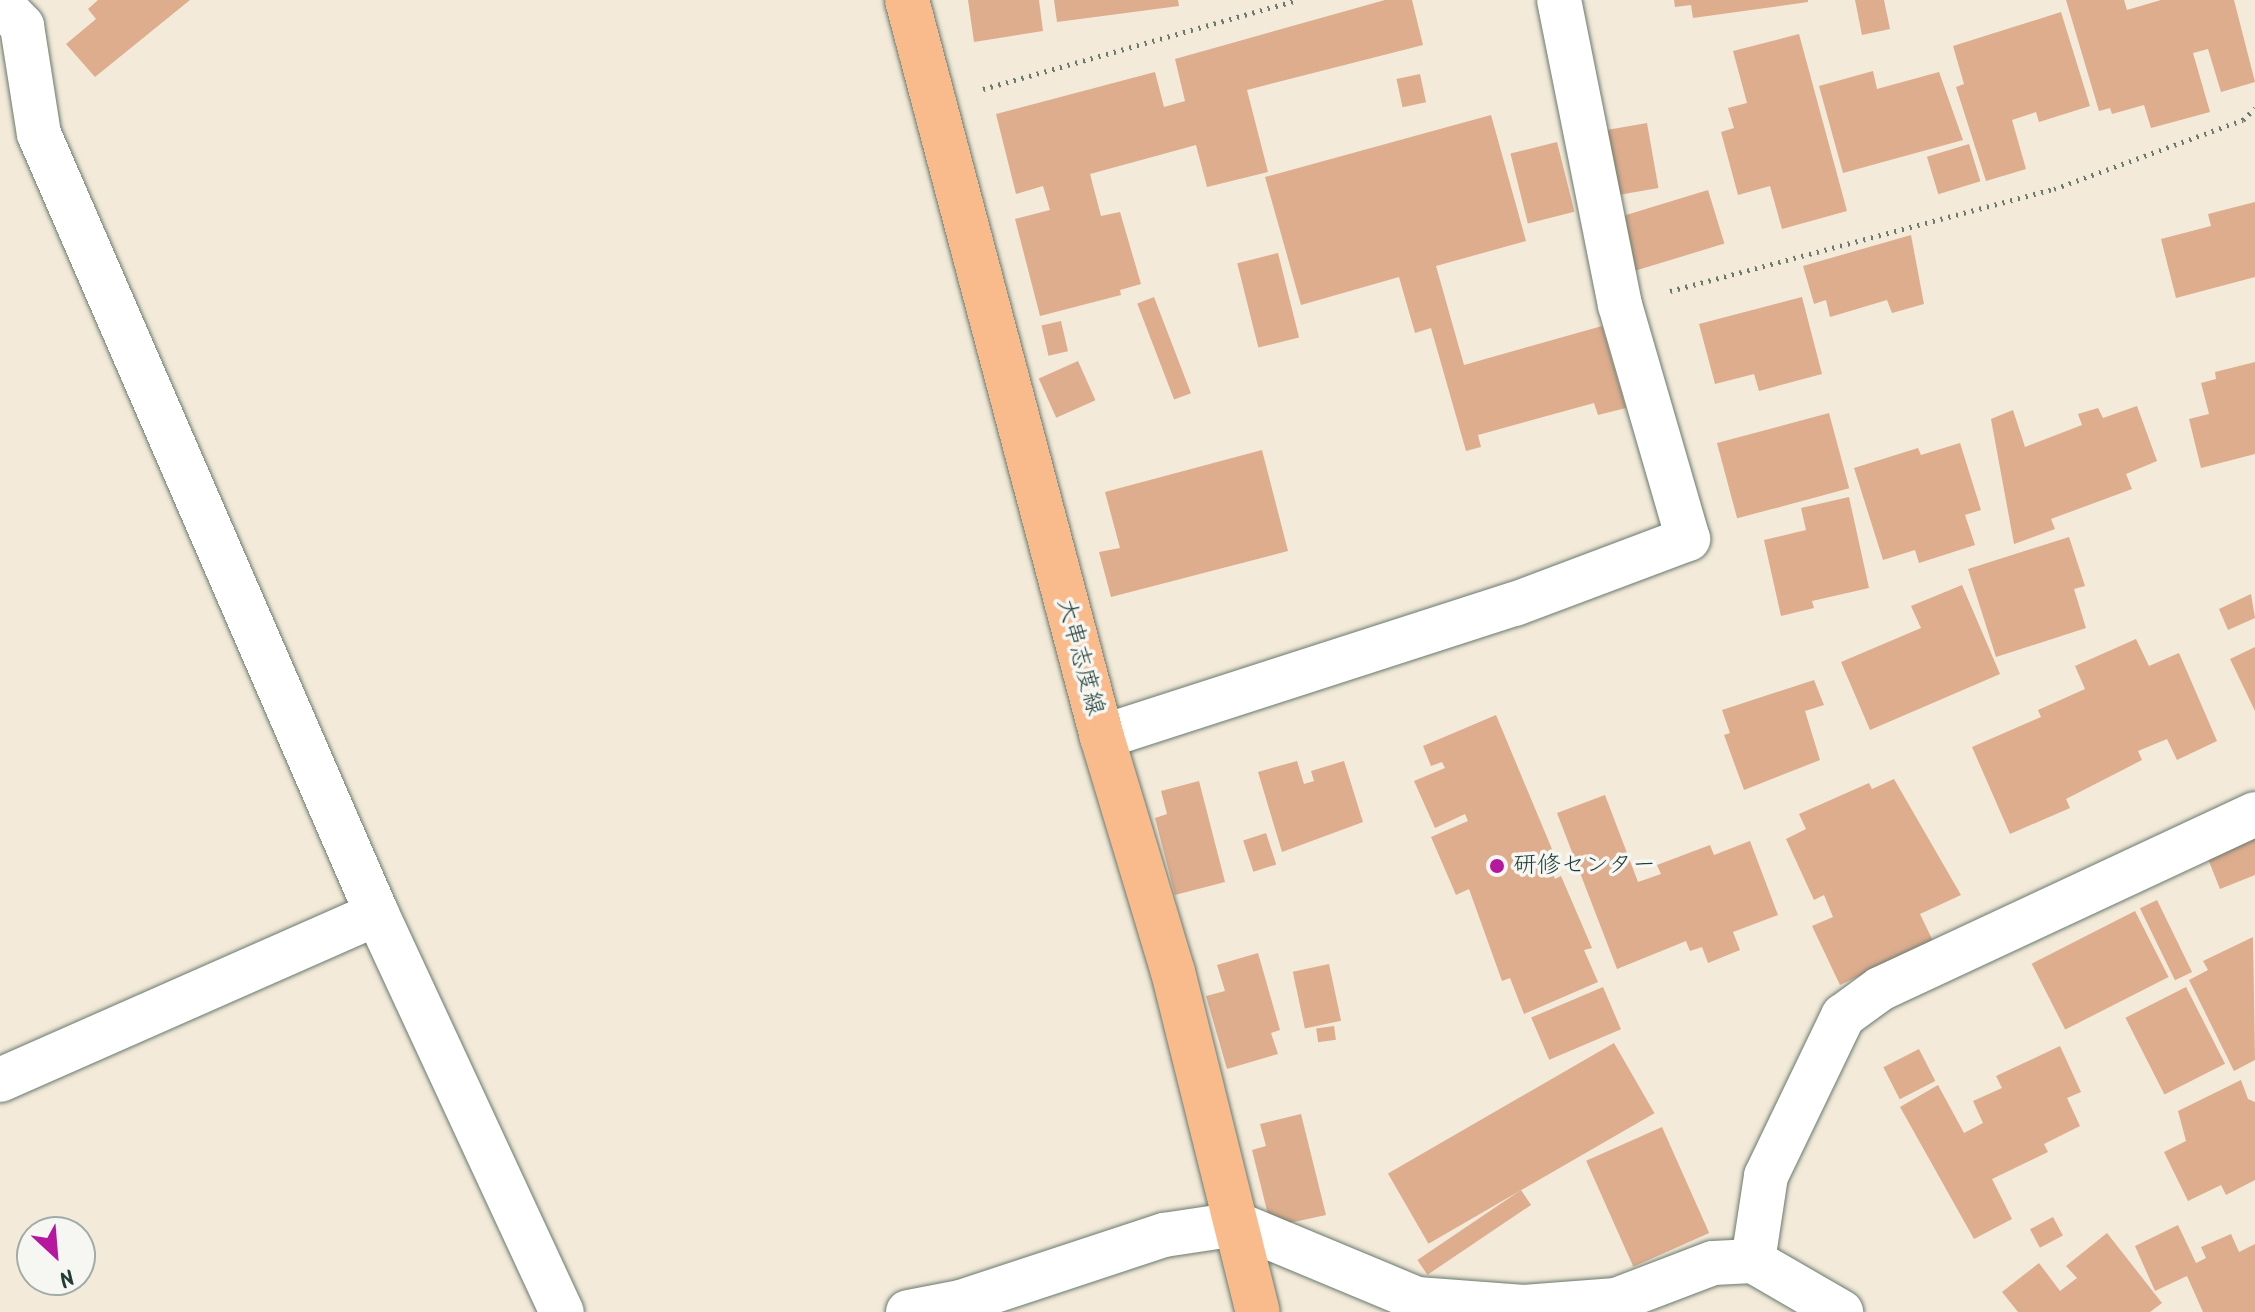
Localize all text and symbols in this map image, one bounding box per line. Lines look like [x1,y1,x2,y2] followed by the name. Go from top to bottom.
[1051,595,1109,719] street label: 大串志度線
[1513,852,1657,880] place label: 研修センター
[1488,857,1506,875] marker: 研修センター
[16,1216,96,1296] north arrow
[52,1257,80,1295] text: N

